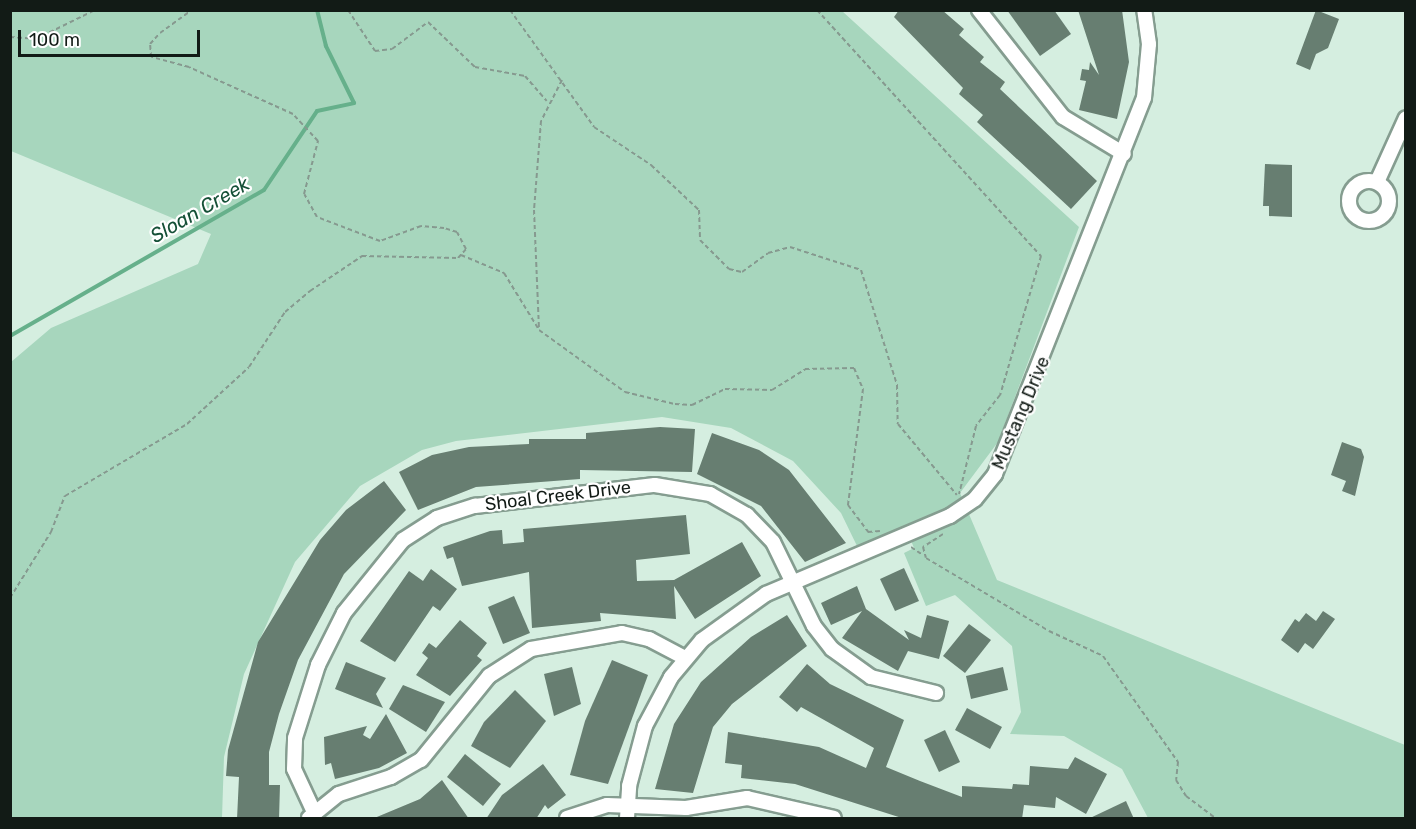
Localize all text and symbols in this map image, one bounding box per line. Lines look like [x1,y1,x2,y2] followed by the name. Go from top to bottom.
[21,18,202,56] scale bar
[29,29,80,51] text: 100 m
[146,172,254,248] water label: Sloan Creek
[987,353,1055,473] street label: Mustang Drive
[484,476,632,516] street label: Shoal Creek Drive

